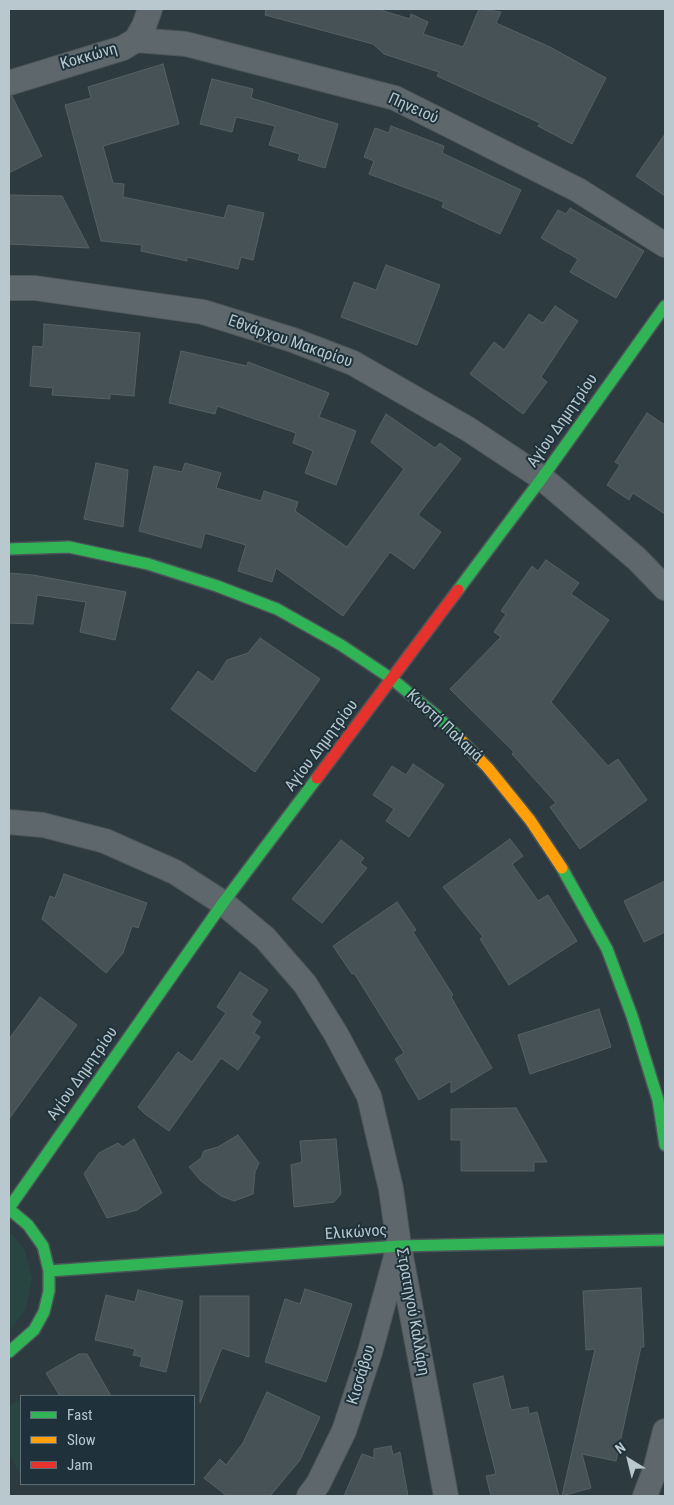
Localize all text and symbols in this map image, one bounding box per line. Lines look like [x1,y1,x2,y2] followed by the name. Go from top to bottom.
[58,40,120,74] street label: Κοκκώνη
[385,89,441,129] street label: Πηνειού
[225,312,355,372] street label: Εθνάρχου Μακαρίου
[524,371,602,471] street label: Αγίου Δημητρίου
[402,686,486,766] street label: Κωστή Παλαμά
[281,696,363,796] street label: Αγίου Δημητρίου
[44,1024,122,1124] street label: Αγίου Δημητρίου
[324,1221,388,1245] street label: Ελικώνος
[391,1247,433,1377] street label: Στρατηγού Καλλάρη
[344,1343,380,1407] street label: Κισσάβου
[20,1395,195,1485] legend
[67,1406,92,1424] text: Fast
[67,1431,96,1449] text: Slow
[604,1435,654,1485] north arrow
[612,1439,628,1457] text: N
[67,1456,93,1474] text: Jam

